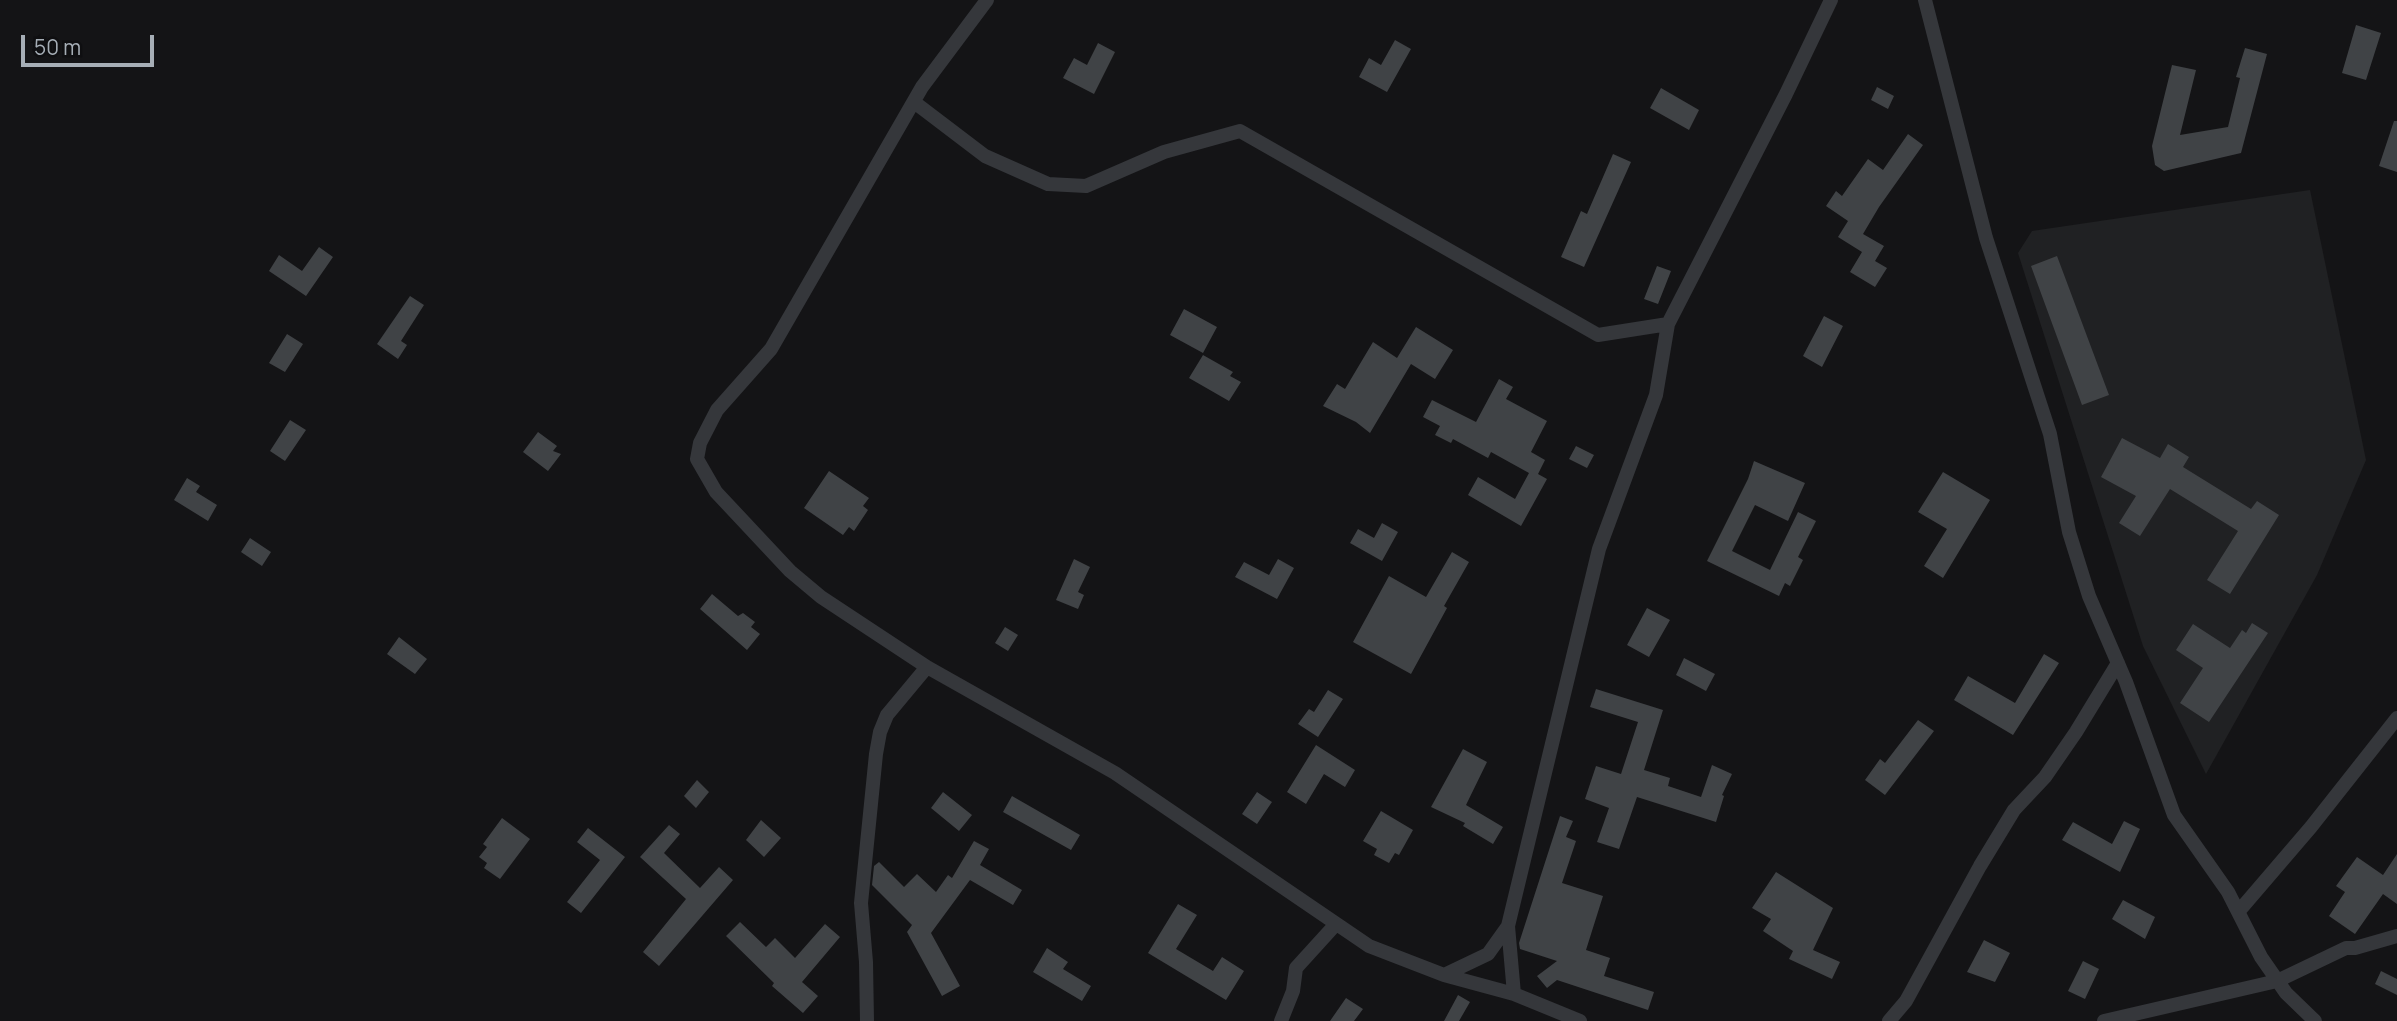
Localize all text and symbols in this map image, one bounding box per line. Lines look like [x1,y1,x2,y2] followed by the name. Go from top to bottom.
[24,21,158,65] scale bar
[34,33,81,61] text: 50 m

